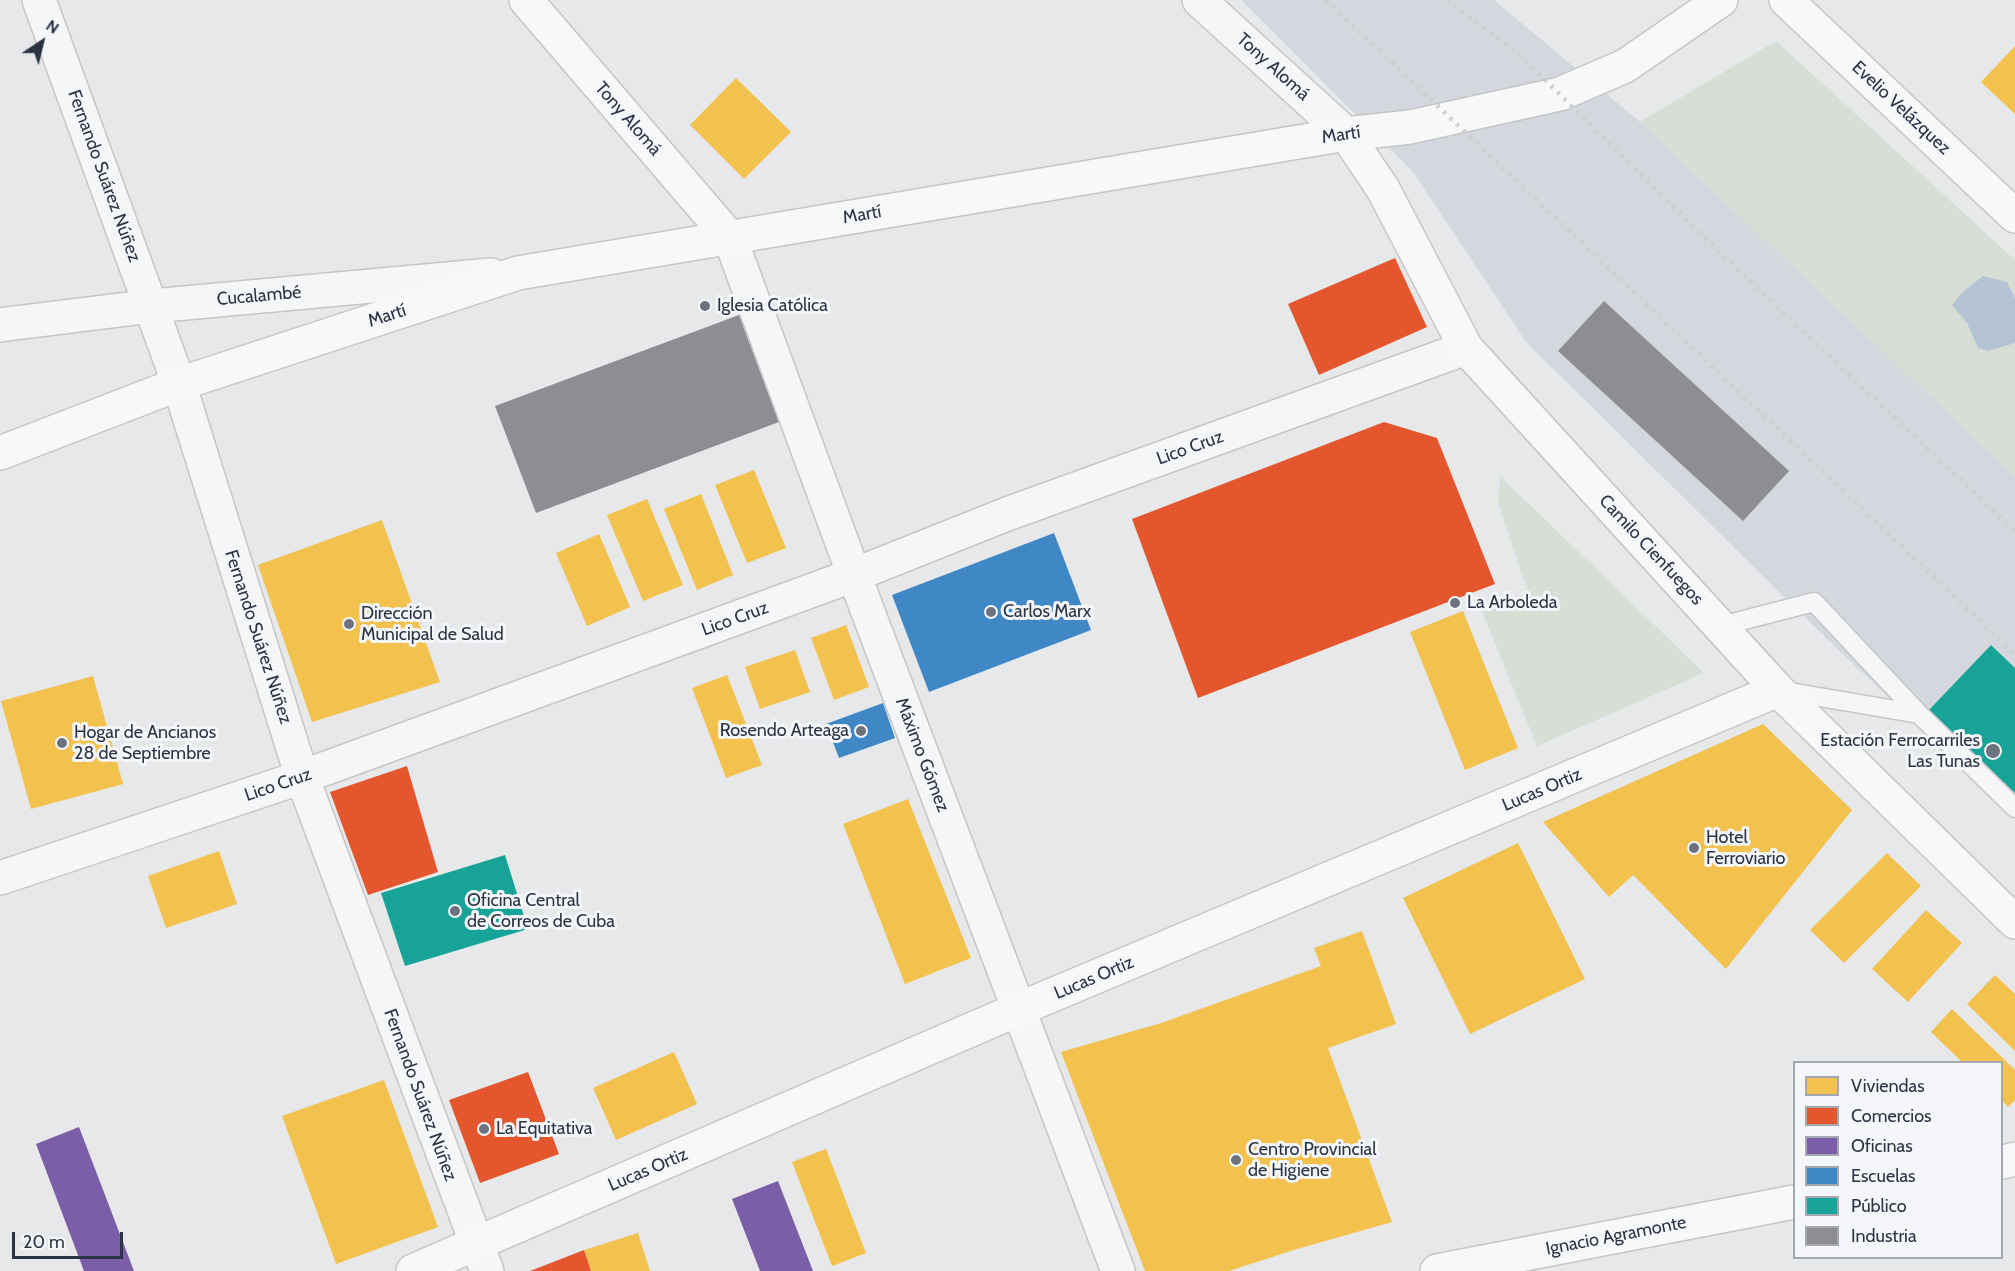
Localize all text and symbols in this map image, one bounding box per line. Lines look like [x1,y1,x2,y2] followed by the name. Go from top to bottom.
[12,12,72,72] north arrow
[43,16,63,38] text: N
[1232,29,1314,105] street label: Tony Alomá
[1847,57,1955,159] street label: Evelio Velázquez
[590,78,666,160] street label: Tony Alomá
[63,87,145,265] street label: Fernando Suárez Núñez
[1320,122,1362,148] street label: Martí
[841,201,883,229] street label: Martí
[216,282,302,310] street label: Cucalambé
[717,295,828,317] place label: Iglesia Católica
[698,299,712,313] marker: Iglesia Católica
[365,300,409,332] street label: Martí
[1154,426,1226,470] street label: Lico Cruz
[1594,490,1708,610] street label: Camilo Cienfuegos
[220,547,296,727] street label: Fernando Suárez Núñez
[1467,592,1557,614] place label: La Arboleda
[1448,596,1462,610] marker: La Arboleda
[699,597,771,641] street label: Lico Cruz
[1003,601,1091,623] place label: Carlos Marx
[361,603,504,646] place label: Dirección Municipal de Salud
[984,605,998,619] marker: Carlos Marx
[342,617,356,631] marker: Dirección Municipal de Salud
[890,695,954,815] street label: Máximo Gómez
[720,720,849,742] place label: Rosendo Arteaga
[74,722,216,764] place label: Hogar de Ancianos 28 de Septiembre
[854,724,868,738] marker: Rosendo Arteaga
[1820,730,1980,772] place label: Estación Ferrocarriles Las Tunas
[55,736,69,750] marker: Hogar de Ancianos 28 de Septiembre
[1984,742,2002,760] marker: Estación Ferrocarriles Las Tunas
[242,763,314,807] street label: Lico Cruz
[1499,764,1585,816] street label: Lucas Ortiz
[1706,827,1785,870] place label: Hotel Ferroviario
[1687,841,1701,855] marker: Hotel Ferroviario
[467,890,615,932] place label: Oficina Central de Correos de Cuba
[448,904,462,918] marker: Oficina Central de Correos de Cuba
[1051,952,1137,1004] street label: Lucas Ortiz
[379,1006,461,1184] street label: Fernando Suárez Núñez
[1793,1061,2003,1259] legend
[1851,1075,1925,1097] text: Viviendas
[1851,1105,1932,1127] text: Comercios
[496,1118,592,1140] place label: La Equitativa
[477,1122,491,1136] marker: La Equitativa
[1851,1135,1913,1157] text: Oficinas
[1248,1139,1376,1182] place label: Centro Provincial de Higiene
[605,1144,691,1196] street label: Lucas Ortiz
[1229,1153,1243,1167] marker: Centro Provincial de Higiene
[1851,1165,1916,1187] text: Escuelas
[1851,1195,1907,1217] text: Público
[1544,1212,1688,1260] street label: Ignacio Agramonte
[15,1220,126,1258] scale bar
[1851,1225,1917,1247] text: Industria
[23,1231,65,1253] text: 20 m

